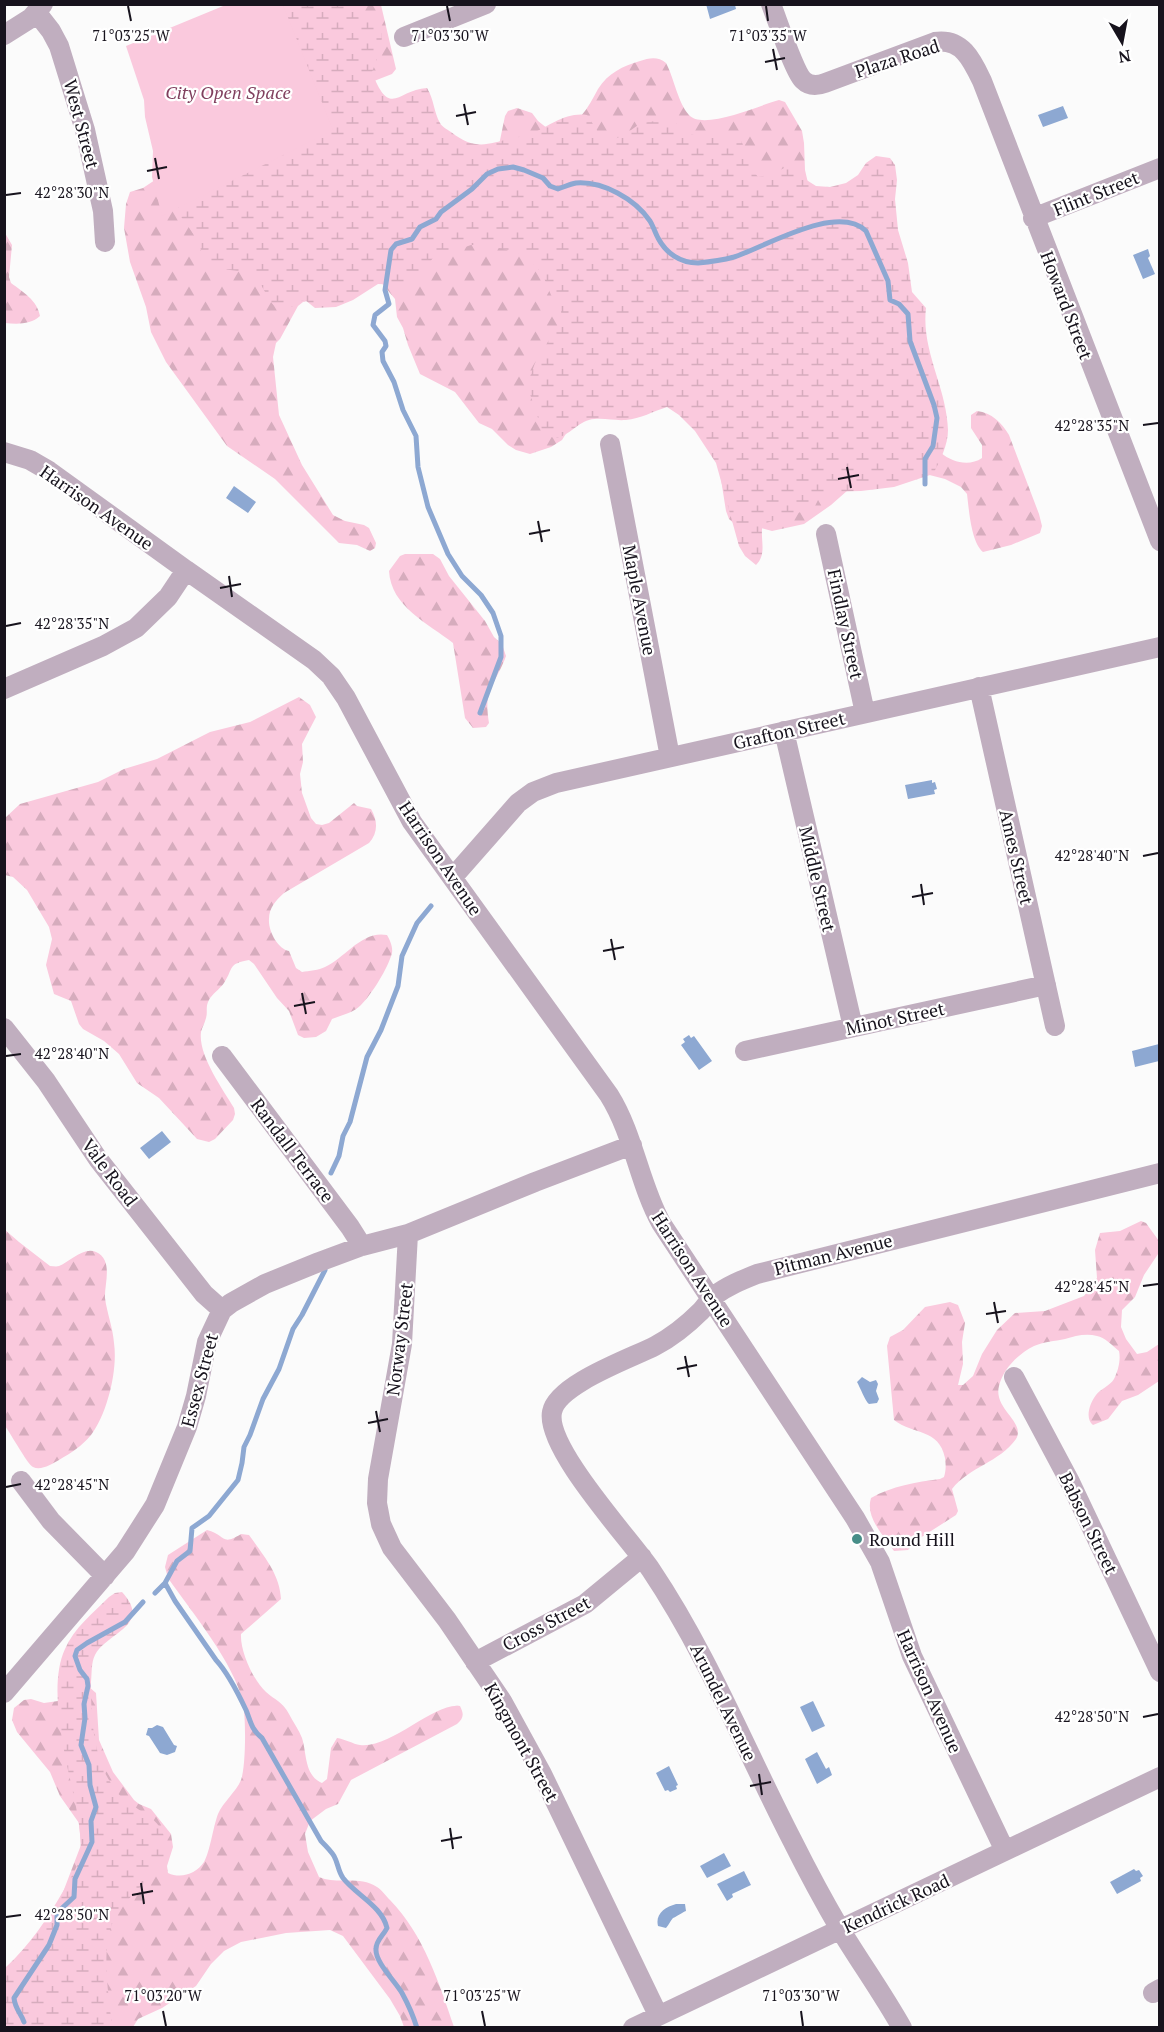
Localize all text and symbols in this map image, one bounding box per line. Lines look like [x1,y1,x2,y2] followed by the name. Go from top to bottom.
[1092,12,1152,72] north arrow
[92,25,171,45] text: 71°03'25"W
[411,25,490,45] text: 71°03'30"W
[729,25,808,45] text: 71°03'35"W
[852,33,942,83] street label: Plaza Road
[1117,45,1132,69] text: N
[59,77,106,172] street label: West Street
[165,80,291,104] park label: City Open Space
[1050,165,1143,221] street label: Flint Street
[35,182,109,202] text: 42°28'30"N
[1035,247,1099,363] street label: Howard Street
[1055,415,1129,435] text: 42°28'35"N
[36,459,158,555] street label: Harrison Avenue
[618,543,662,657] street label: Maple Avenue
[823,567,869,682] street label: Findlay Street
[35,613,109,633] text: 42°28'35"N
[731,705,848,755] street label: Grafton Street
[394,796,488,920] street label: Harrison Avenue
[994,807,1040,907] street label: Ames Street
[794,824,842,935] street label: Middle Street
[1055,845,1129,865] text: 42°28'40"N
[843,996,947,1040] street label: Minot Street
[35,1043,109,1063] text: 42°28'40"N
[246,1093,340,1207] street label: Randall Terrace
[77,1133,143,1211] street label: Vale Road
[647,1207,739,1331] street label: Harrison Avenue
[771,1228,895,1280] street label: Pitman Avenue
[1055,1276,1129,1296] text: 42°28'45"N
[380,1281,418,1397] street label: Norway Street
[175,1330,223,1430] street label: Essex Street
[1054,1468,1124,1578] street label: Babson Street
[35,1474,109,1494] text: 42°28'45"N
[869,1527,955,1551] place label: Round Hill
[850,1532,864,1546] marker: Round Hill
[498,1590,594,1656] street label: Cross Street
[892,1625,968,1757] street label: Harrison Avenue
[685,1639,763,1765] street label: Arundel Avenue
[479,1678,565,1806] street label: Kingmont Street
[1055,1706,1129,1726] text: 42°28'50"N
[839,1868,953,1938] street label: Kendrick Road
[35,1904,109,1924] text: 42°28'50"N
[124,1985,203,2005] text: 71°03'20"W
[443,1985,522,2005] text: 71°03'25"W
[762,1985,841,2005] text: 71°03'30"W

